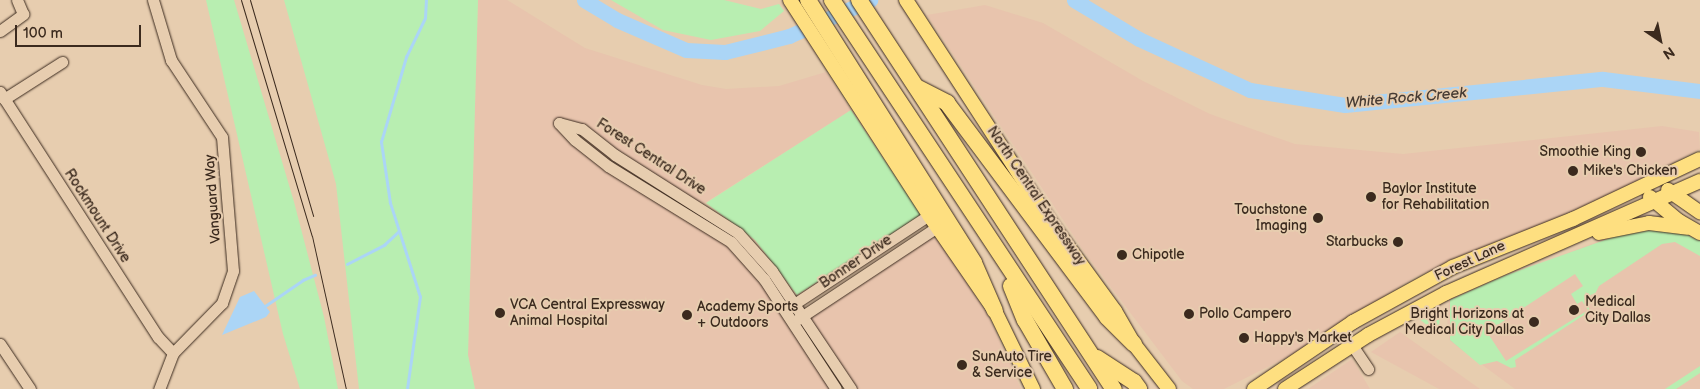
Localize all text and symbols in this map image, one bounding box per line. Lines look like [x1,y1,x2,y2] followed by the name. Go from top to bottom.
[18,15,144,47] scale bar
[1635,15,1685,65] north arrow
[23,24,63,43] text: 100 m
[1660,43,1678,63] text: N
[1345,84,1467,112] water label: White Rock Creek
[593,115,709,199] street label: Forest Central Drive
[983,123,1089,269] street label: North Central Expressway
[1540,144,1631,160] place label: Smoothie King
[1635,146,1647,158] marker: Smoothie King
[201,154,225,244] street label: Vanguard Way
[1583,163,1677,179] place label: Mike's Chicken
[1567,165,1579,177] marker: Mike's Chicken
[60,166,134,266] street label: Rockmount Drive
[1382,181,1489,213] place label: Baylor Institute for Rehabilitation
[1364,190,1378,204] marker: Baylor Institute for Rehabilitation
[1234,202,1307,234] place label: Touchstone Imaging
[1311,211,1325,225] marker: Touchstone Imaging
[817,232,895,292] street label: Bonner Drive
[1326,234,1388,250] place label: Starbucks
[1392,236,1404,248] marker: Starbucks
[1432,237,1508,285] street label: Forest Lane
[1132,247,1184,263] place label: Chipotle
[1116,249,1128,261] marker: Chipotle
[1585,294,1652,326] place label: Medical City Dallas
[510,297,665,330] place label: VCA Central Expressway Animal Hospital
[697,299,799,332] place label: Academy Sports + Outdoors
[1567,303,1581,317] marker: Medical City Dallas
[1199,306,1292,322] place label: Pollo Campero
[1403,306,1524,338] place label: Bright Horizons at Medical City Dallas
[494,307,506,319] marker: VCA Central Expressway Animal Hospital
[1183,308,1195,320] marker: Pollo Campero
[681,309,693,321] marker: Academy Sports + Outdoors
[1528,316,1540,328] marker: Bright Horizons at Medical City Dallas
[1254,330,1352,346] place label: Happy's Market
[1238,332,1250,344] marker: Happy's Market
[972,349,1052,382] place label: SunAuto Tire & Service
[956,359,968,371] marker: SunAuto Tire & Service

